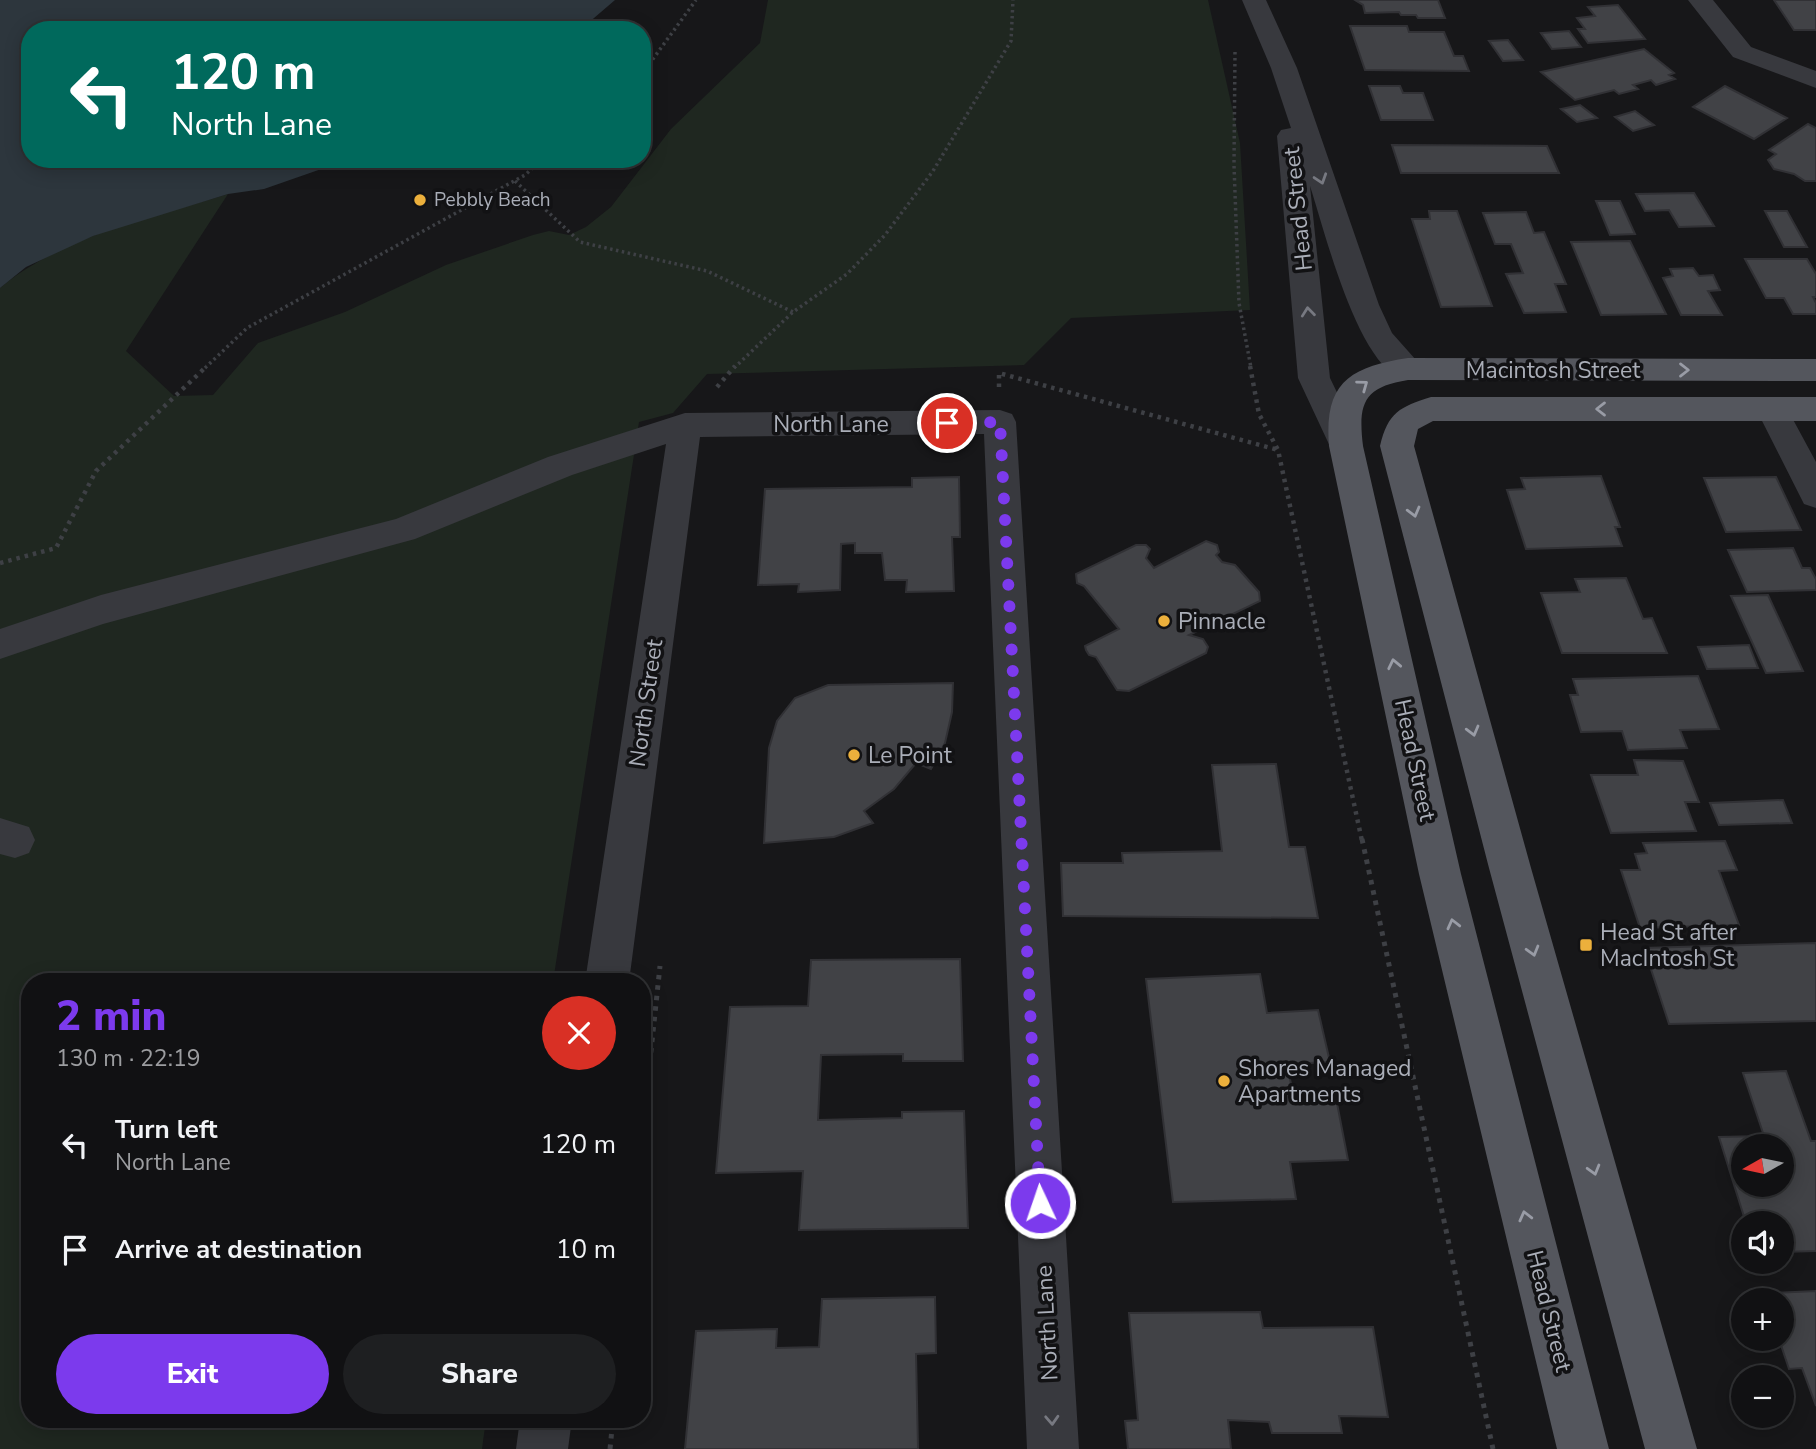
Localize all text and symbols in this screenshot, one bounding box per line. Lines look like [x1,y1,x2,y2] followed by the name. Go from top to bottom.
[171,39,315,106] text: 120 m
[56,49,147,140] icon: left
[171,103,332,146] text: North Lane
[1276,145,1320,272] street label: Head Street
[1313,172,1327,185] one-way arrow
[434,187,551,213] place label: Pebbly Beach
[412,192,428,208] marker: Pebbly Beach
[1301,306,1316,317] one-way arrow
[1466,355,1641,386] street label: Macintosh Street
[1680,362,1690,378] one-way arrow
[1355,381,1368,393] one-way arrow
[917,393,977,453] pin
[1595,401,1606,417] one-way arrow
[928,404,966,442] icon: arrive
[773,409,889,440] street label: North Lane
[1406,505,1420,517] one-way arrow
[1178,606,1266,637] place label: Pinnacle
[1156,613,1172,629] marker: Pinnacle
[622,636,670,769] street label: North Street
[1388,658,1402,670] one-way arrow
[1387,696,1443,825] street label: Head Street
[1465,725,1479,737] one-way arrow
[868,740,953,771] place label: Le Point
[846,747,862,763] marker: Le Point
[1600,917,1738,974] place label: Head St after MacIntosh St
[1447,918,1461,930] one-way arrow
[1578,937,1594,953] marker: Head St after MacIntosh St
[1525,945,1539,957] one-way arrow
[56,988,166,1045] text: 2 min
[542,996,616,1070] button: close
[56,1043,201,1074] text: 130 m · 22:19
[1238,1053,1412,1110] place label: Shores Managed Apartments
[1216,1073,1232,1089] marker: Shores Managed Apartments
[115,1112,218,1147] text: Turn left
[56,1126,94,1164] icon: left
[540,1127,616,1162] text: 120 m
[1731,1134,1794,1197] north arrow
[1731,1134,1794,1428] map controls
[115,1147,231,1178] text: North Lane
[1586,1164,1600,1176] one-way arrow
[1003,1166,1077,1240] position arrow
[1519,1211,1533,1223] one-way arrow
[1731,1211,1794,1274] button: sound
[56,1231,94,1269] icon: arrive
[115,1232,362,1267] text: Arrive at destination
[556,1232,616,1267] text: 10 m
[1519,1247,1579,1376] street label: Head Street
[1028,1264,1066,1382] street label: North Lane
[1731,1288,1794,1351] button: +
[56,1334,329,1414] button: Exit
[343,1334,616,1414] button: Share
[1731,1365,1794,1428] button: −
[1044,1415,1059,1426] one-way arrow

